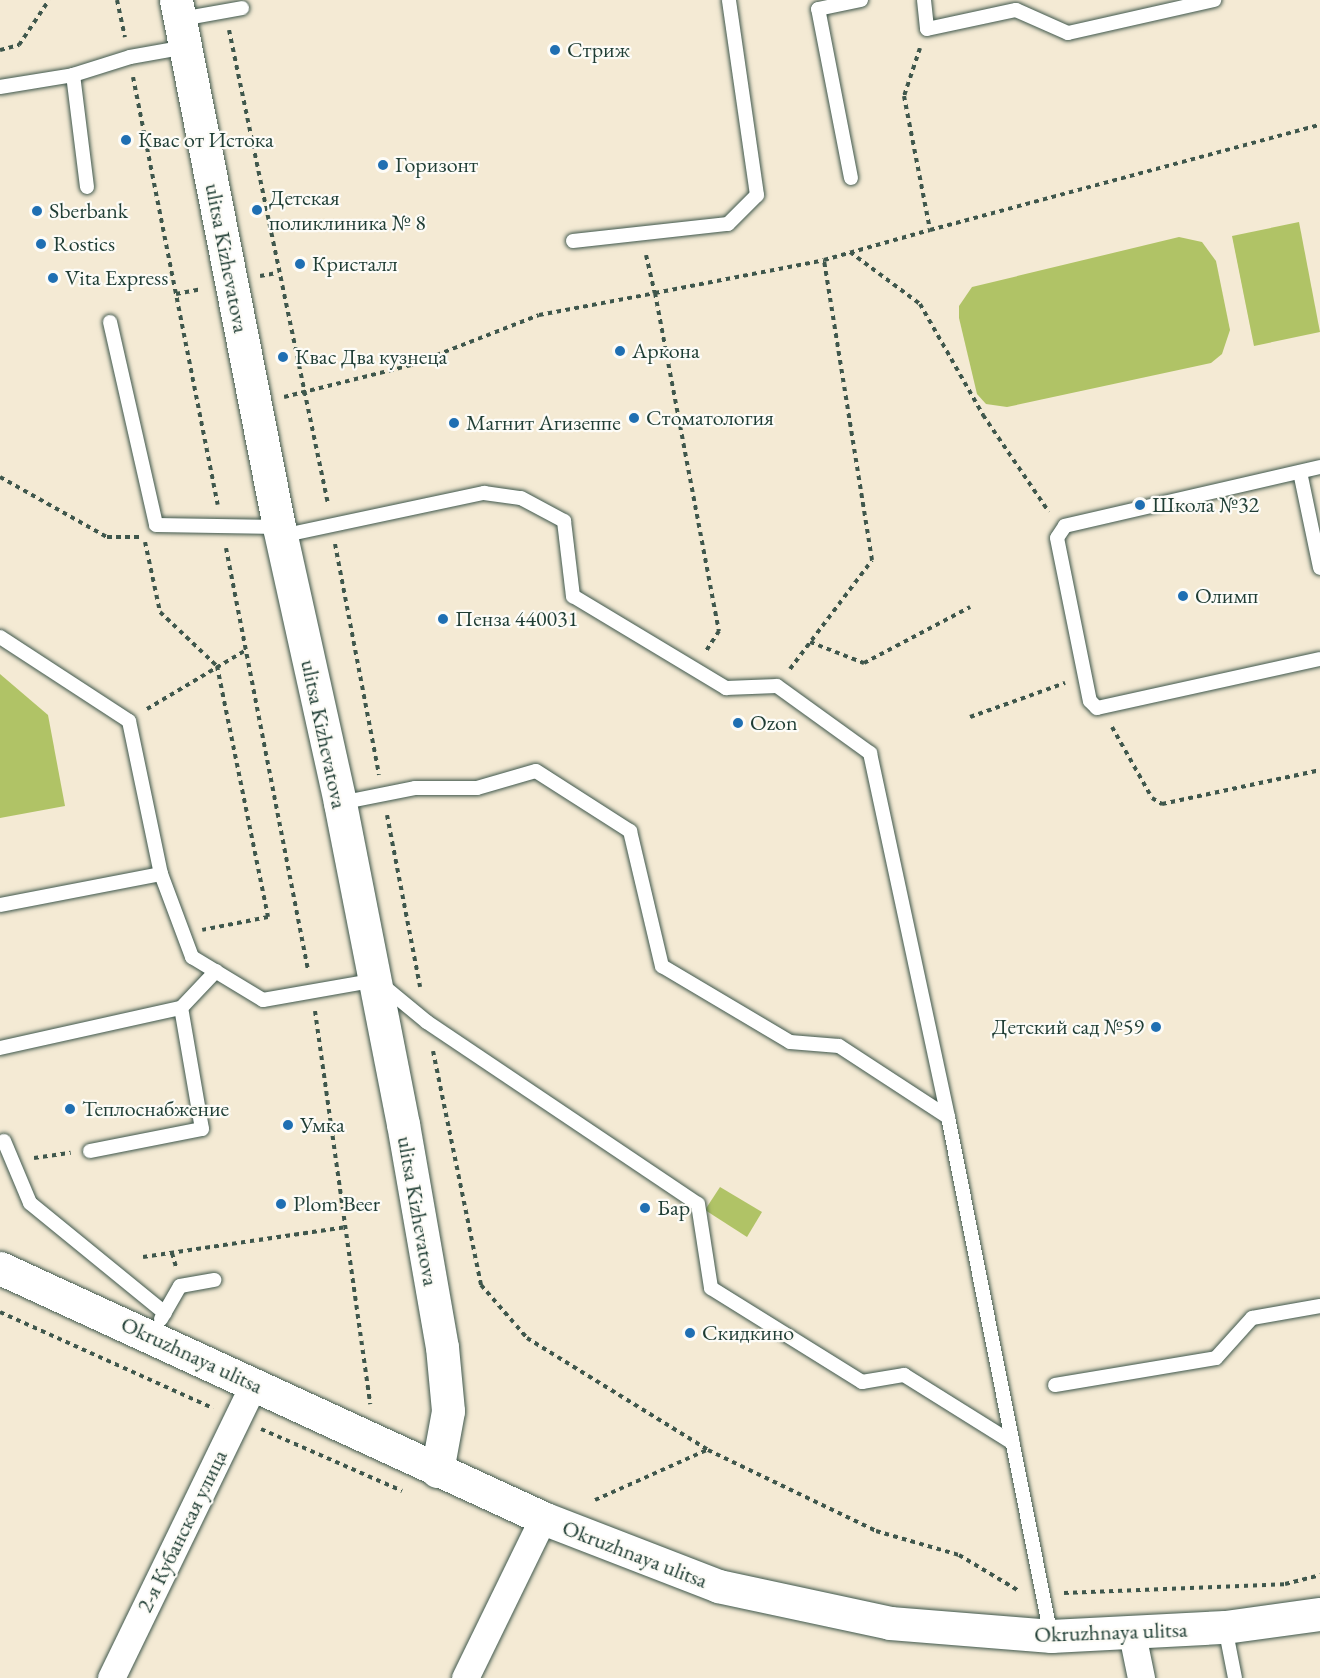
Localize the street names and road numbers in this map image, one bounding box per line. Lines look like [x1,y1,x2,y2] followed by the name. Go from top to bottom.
[200,181,254,335] street label: ulitsa Kizhevatova
[295,657,353,811] street label: ulitsa Kizhevatova
[392,1134,444,1288] street label: ulitsa Kizhevatova
[117,1311,267,1399] street label: Okruzhnaya ulitsa
[131,1445,233,1617] street label: 2-я Кубанская улица
[559,1514,711,1594] street label: Okruzhnaya ulitsa
[1034,1616,1188,1648] street label: Okruzhnaya ulitsa

